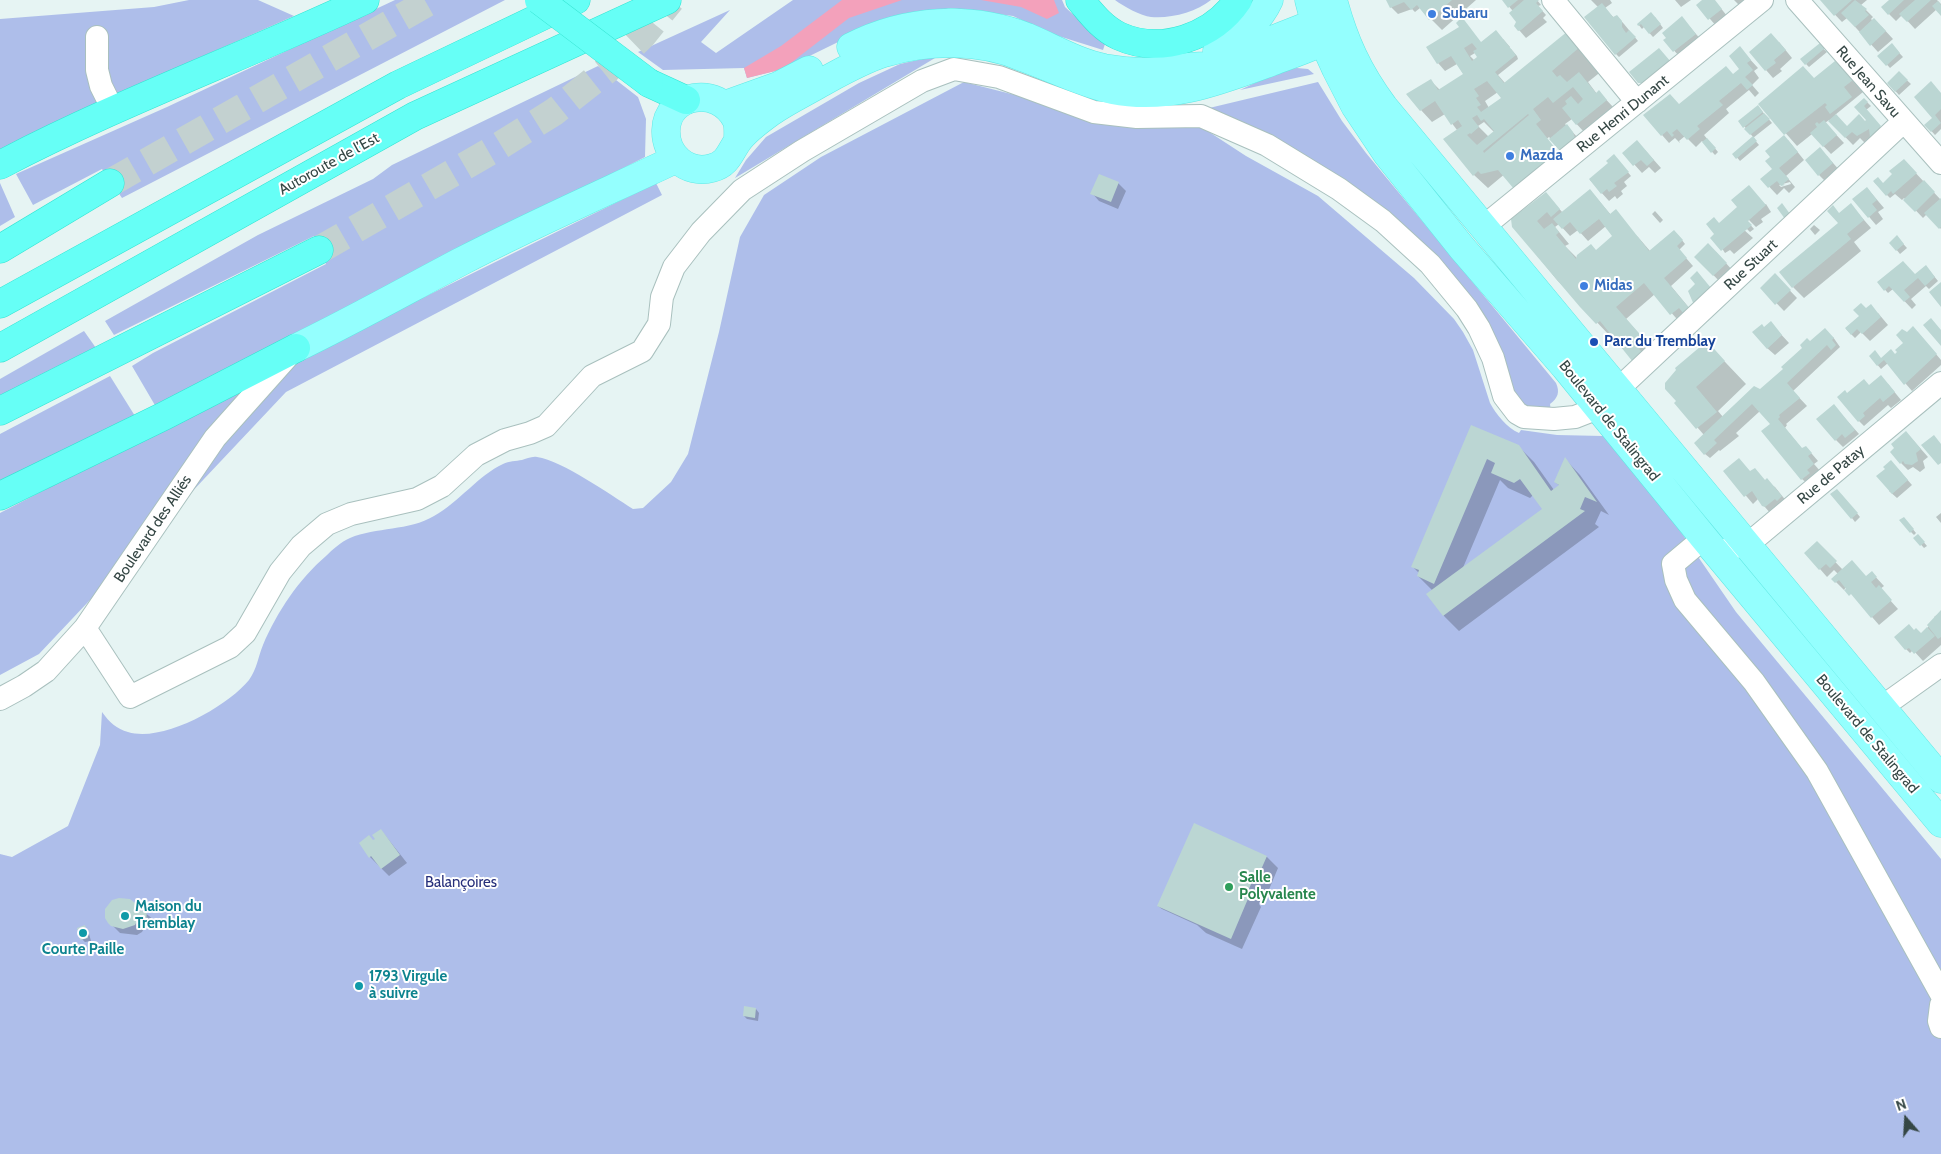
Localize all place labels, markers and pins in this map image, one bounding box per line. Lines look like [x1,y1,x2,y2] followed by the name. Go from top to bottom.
[1442,5,1488,23] place label: Subaru
[1426,8,1438,20] marker: Subaru
[1520,147,1563,165] place label: Mazda
[1504,150,1516,162] marker: Mazda
[1594,277,1632,295] place label: Midas
[1578,280,1590,292] marker: Midas
[1604,333,1716,351] place label: Parc du Tremblay
[1588,336,1600,348] marker: Parc du Tremblay
[1239,869,1316,904] place label: Salle Polyvalente
[1223,881,1235,893] marker: Salle Polyvalente
[135,898,202,933] place label: Maison du Tremblay
[119,910,131,922] marker: Maison du Tremblay
[77,927,89,939] marker: Courte Paille
[42,941,124,959] place label: Courte Paille
[369,968,447,1003] place label: 1793 Virgule à suivre
[353,980,365,992] marker: 1793 Virgule à suivre

